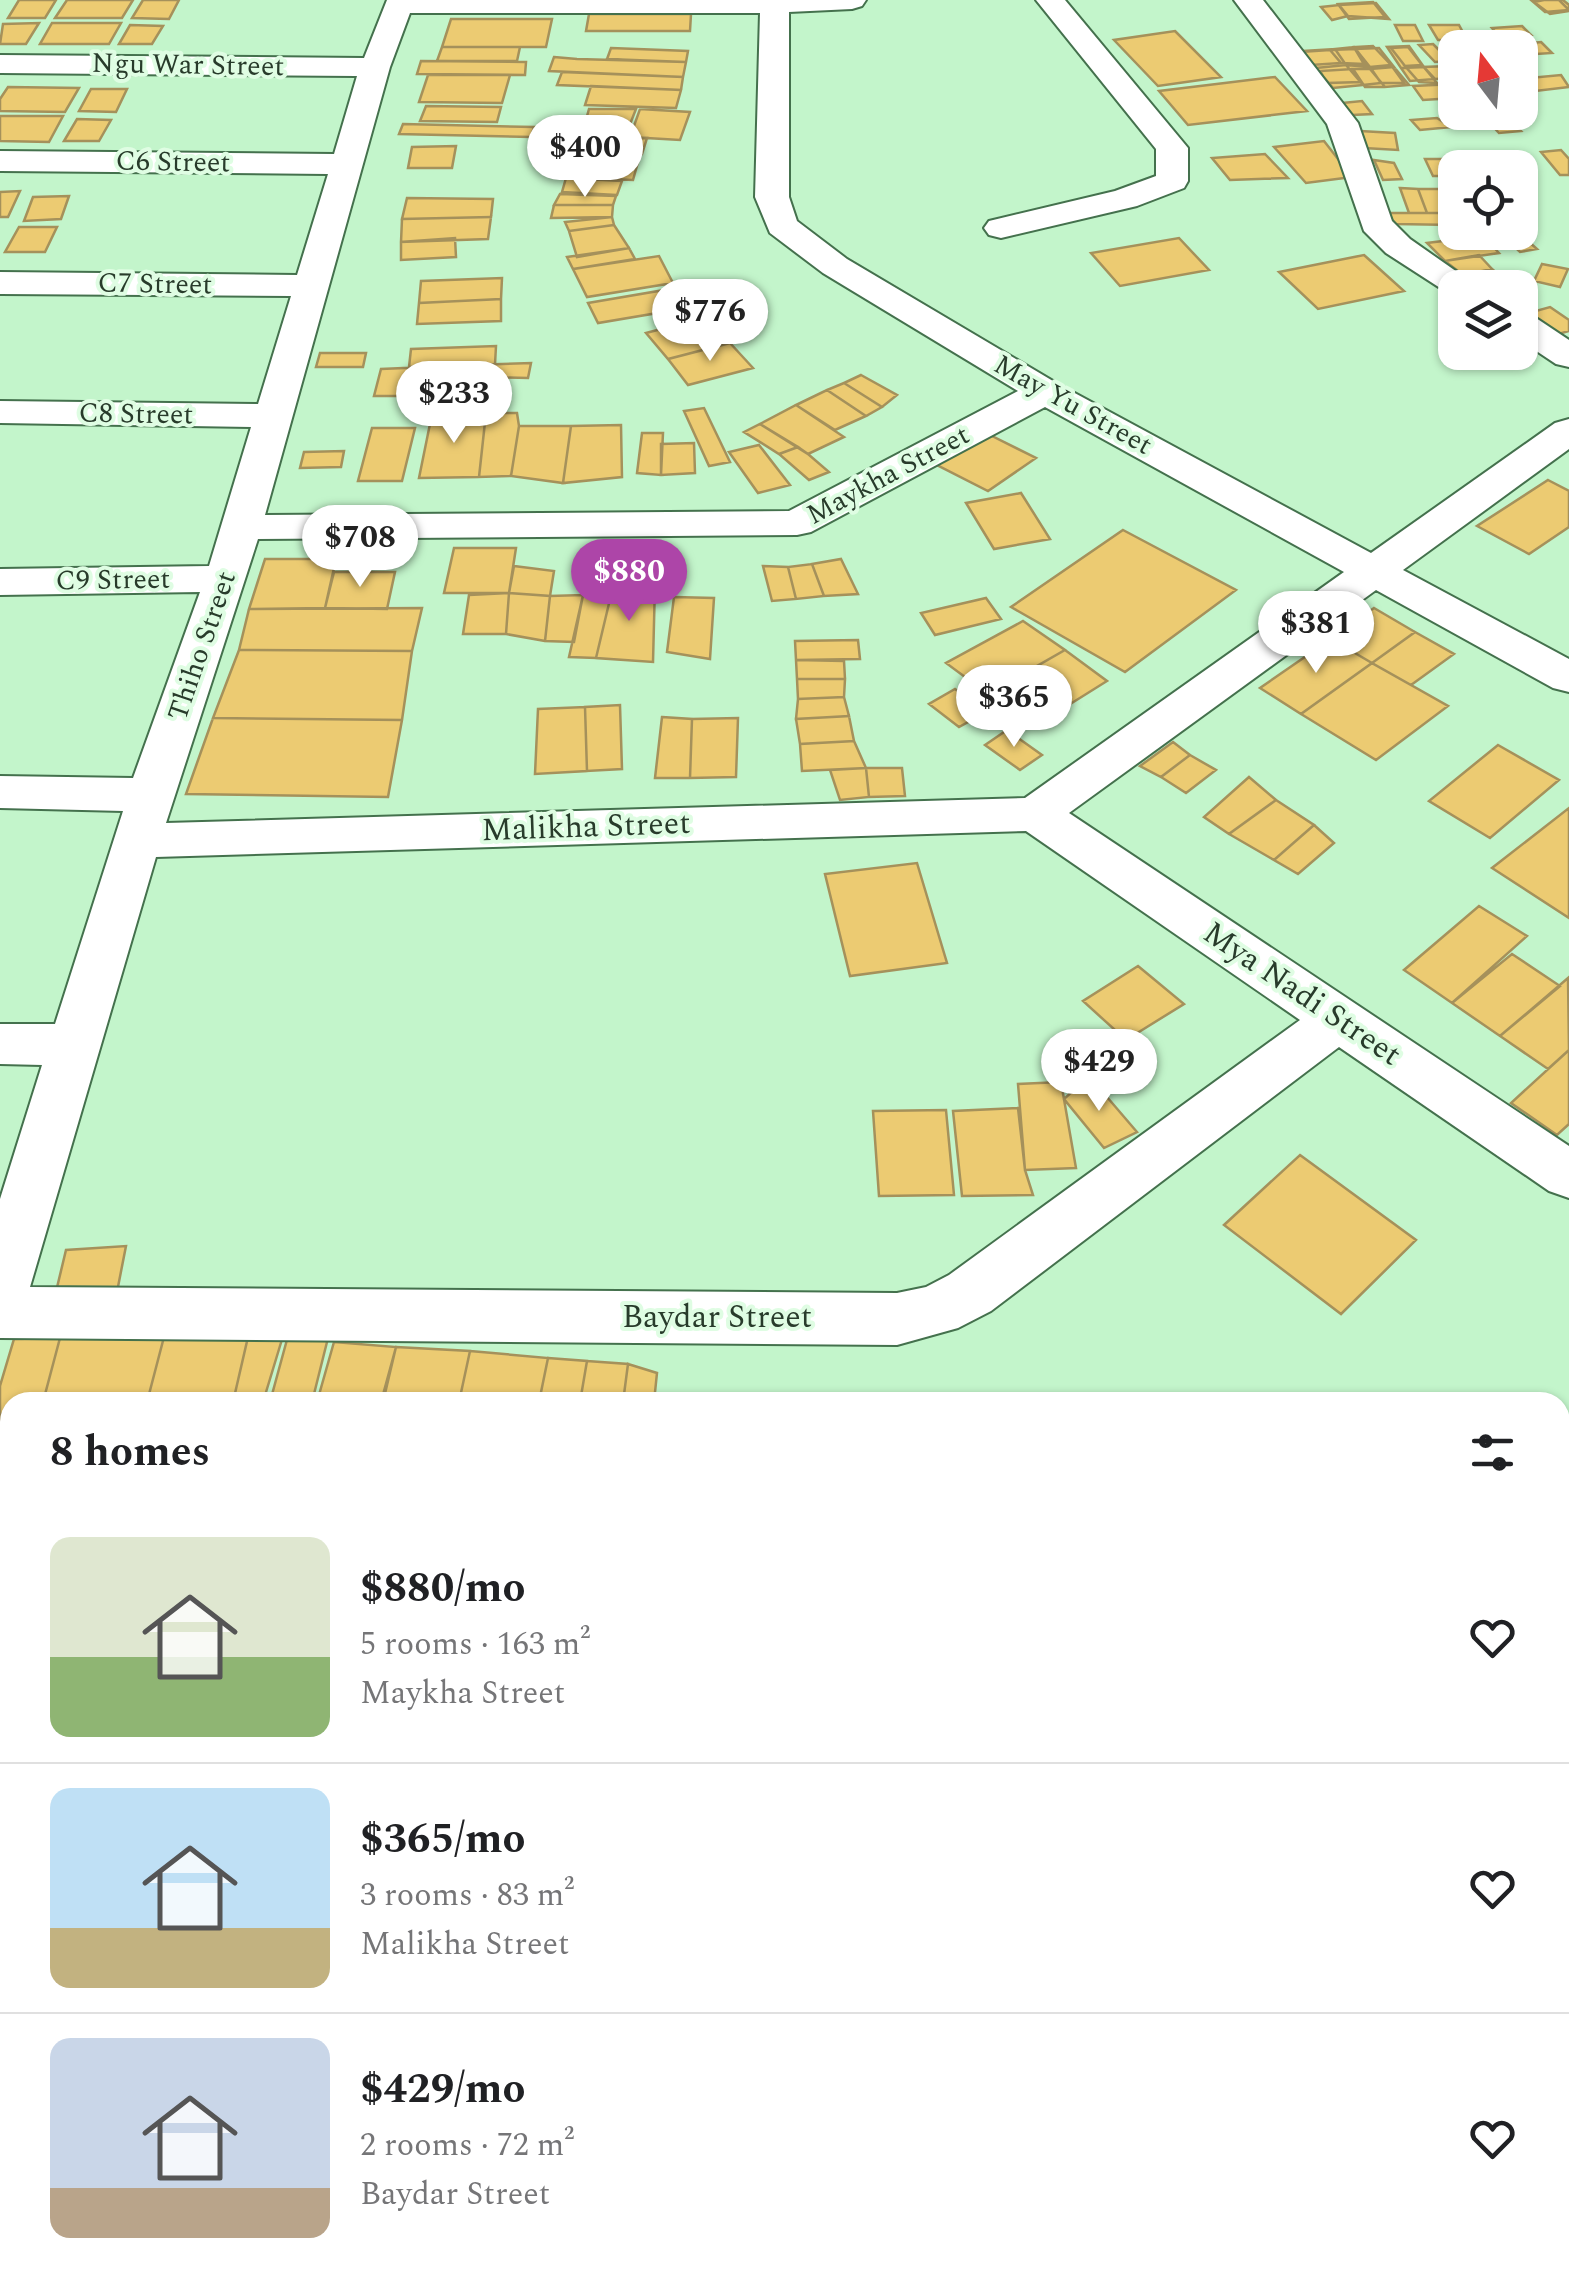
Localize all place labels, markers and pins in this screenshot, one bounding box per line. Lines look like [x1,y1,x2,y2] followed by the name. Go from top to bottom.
[526,115,644,200] pin: $400
[651,279,769,364] pin: $776
[395,361,513,446] pin: $233
[301,505,419,590] pin: $708
[570,539,688,624] pin: $880
[1257,591,1375,676] pin: $381
[955,665,1073,750] pin: $365
[1040,1029,1158,1114] pin: $429

